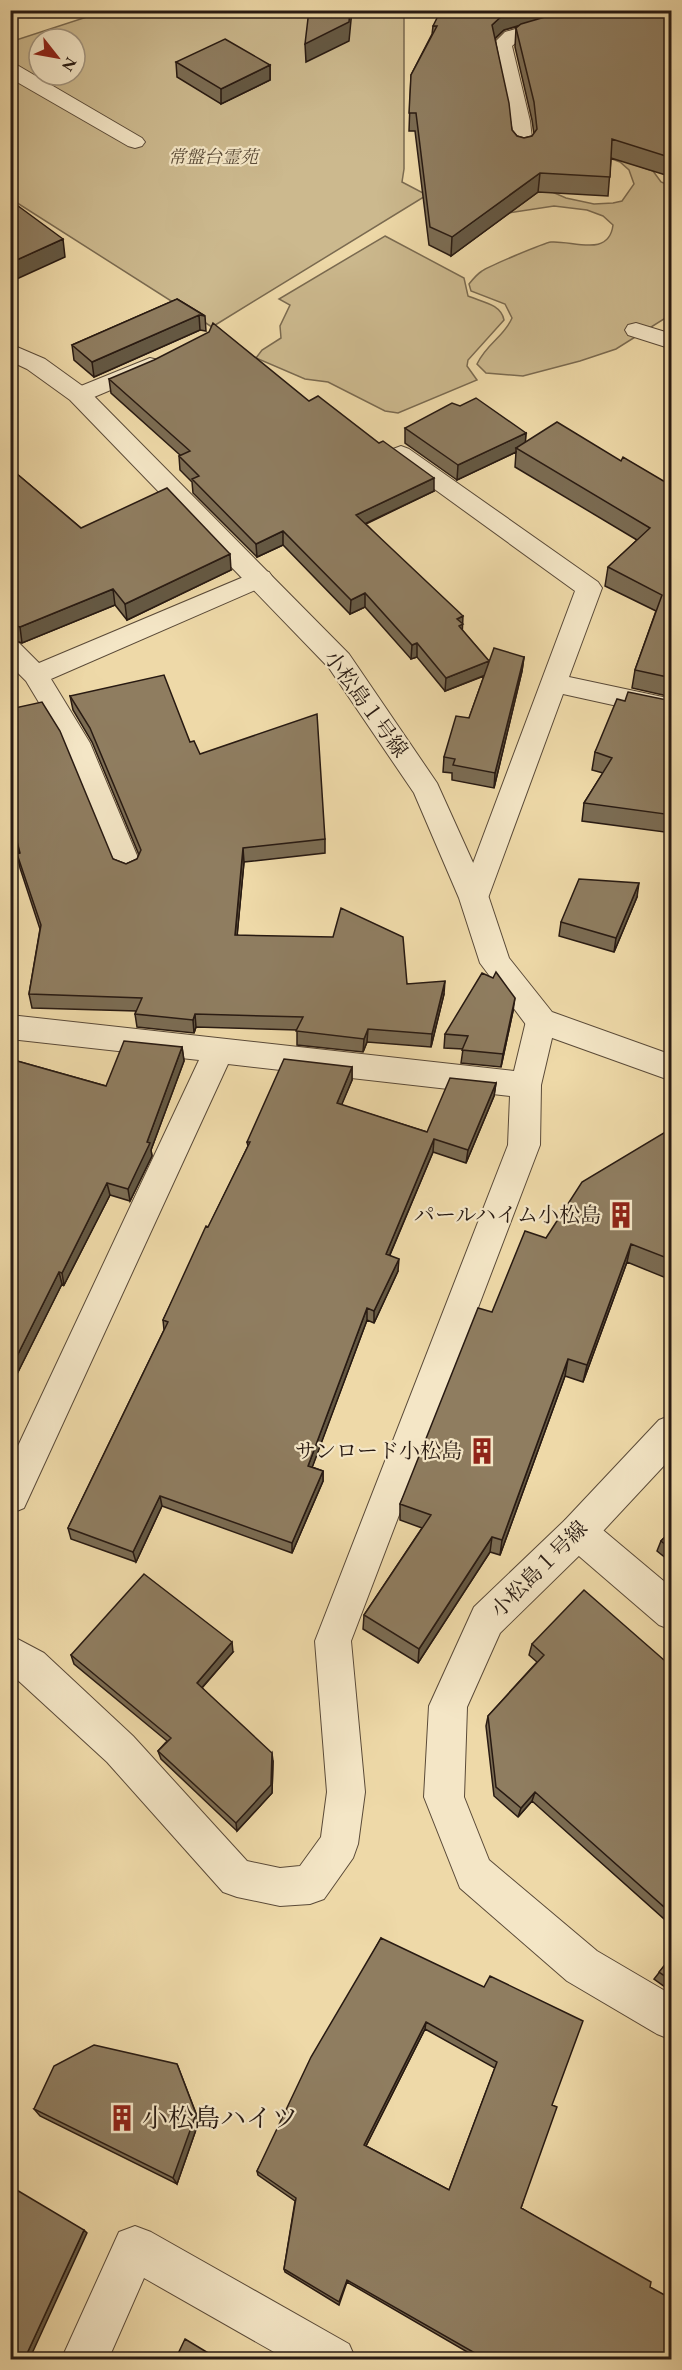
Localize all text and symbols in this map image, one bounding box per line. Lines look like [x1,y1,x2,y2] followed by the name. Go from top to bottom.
[27,27,87,87] north arrow
[57,54,82,75] text: N
[168,145,261,168] park label: 常盤台霊苑
[318,645,414,763] street label: 小松島１号線
[606,1200,636,1230] building icon: パールハイム小松島
[414,1201,601,1228] place label: パールハイム小松島
[467,1436,497,1466] building icon: サンロード小松島
[295,1437,462,1464] place label: サンロード小松島
[485,1515,593,1623] street label: 小松島１号線
[142,2101,298,2135] place label: 小松島ハイツ
[107,2103,137,2133] building icon: 小松島ハイツ

